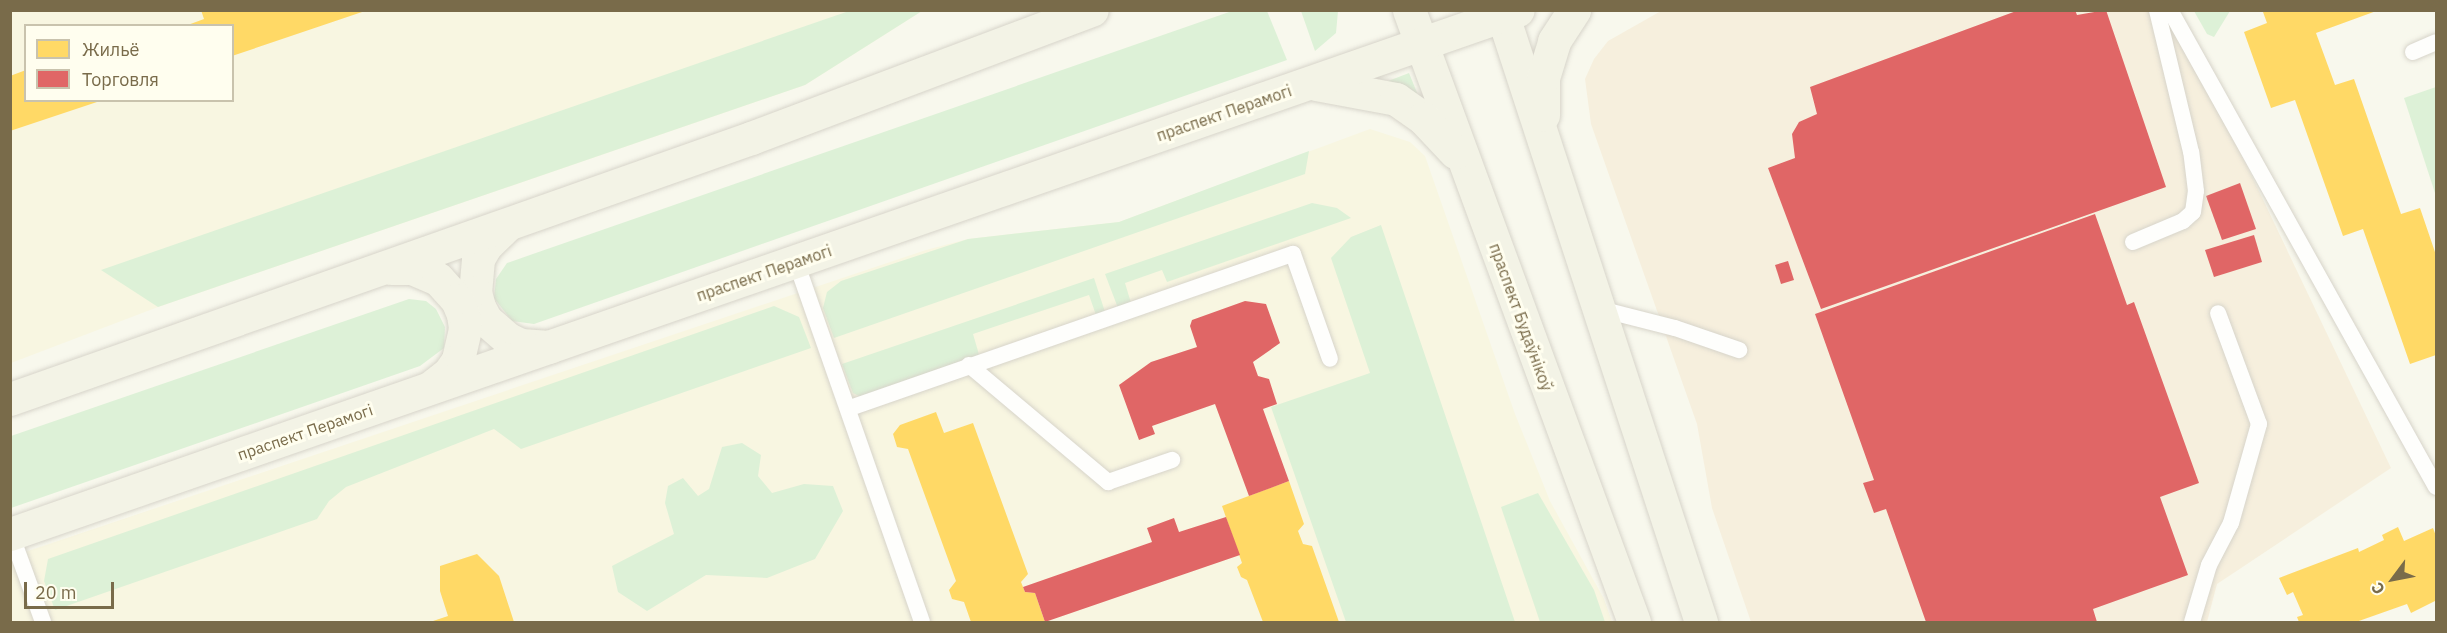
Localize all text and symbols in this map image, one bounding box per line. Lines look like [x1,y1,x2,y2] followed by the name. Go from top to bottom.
[24,24,234,102] legend
[82,38,139,61] text: Жильё
[82,68,159,91] text: Торговля
[1154,81,1294,145] street label: праспект Перамогі
[694,241,834,305] street label: праспект Перамогі
[1485,241,1557,393] street label: праспект Будаўнікоў
[235,400,375,464] street label: праспект Перамогі
[2363,549,2423,609] north arrow
[27,570,117,608] scale bar
[2366,579,2389,598] text: С
[35,581,77,604] text: 20 m

